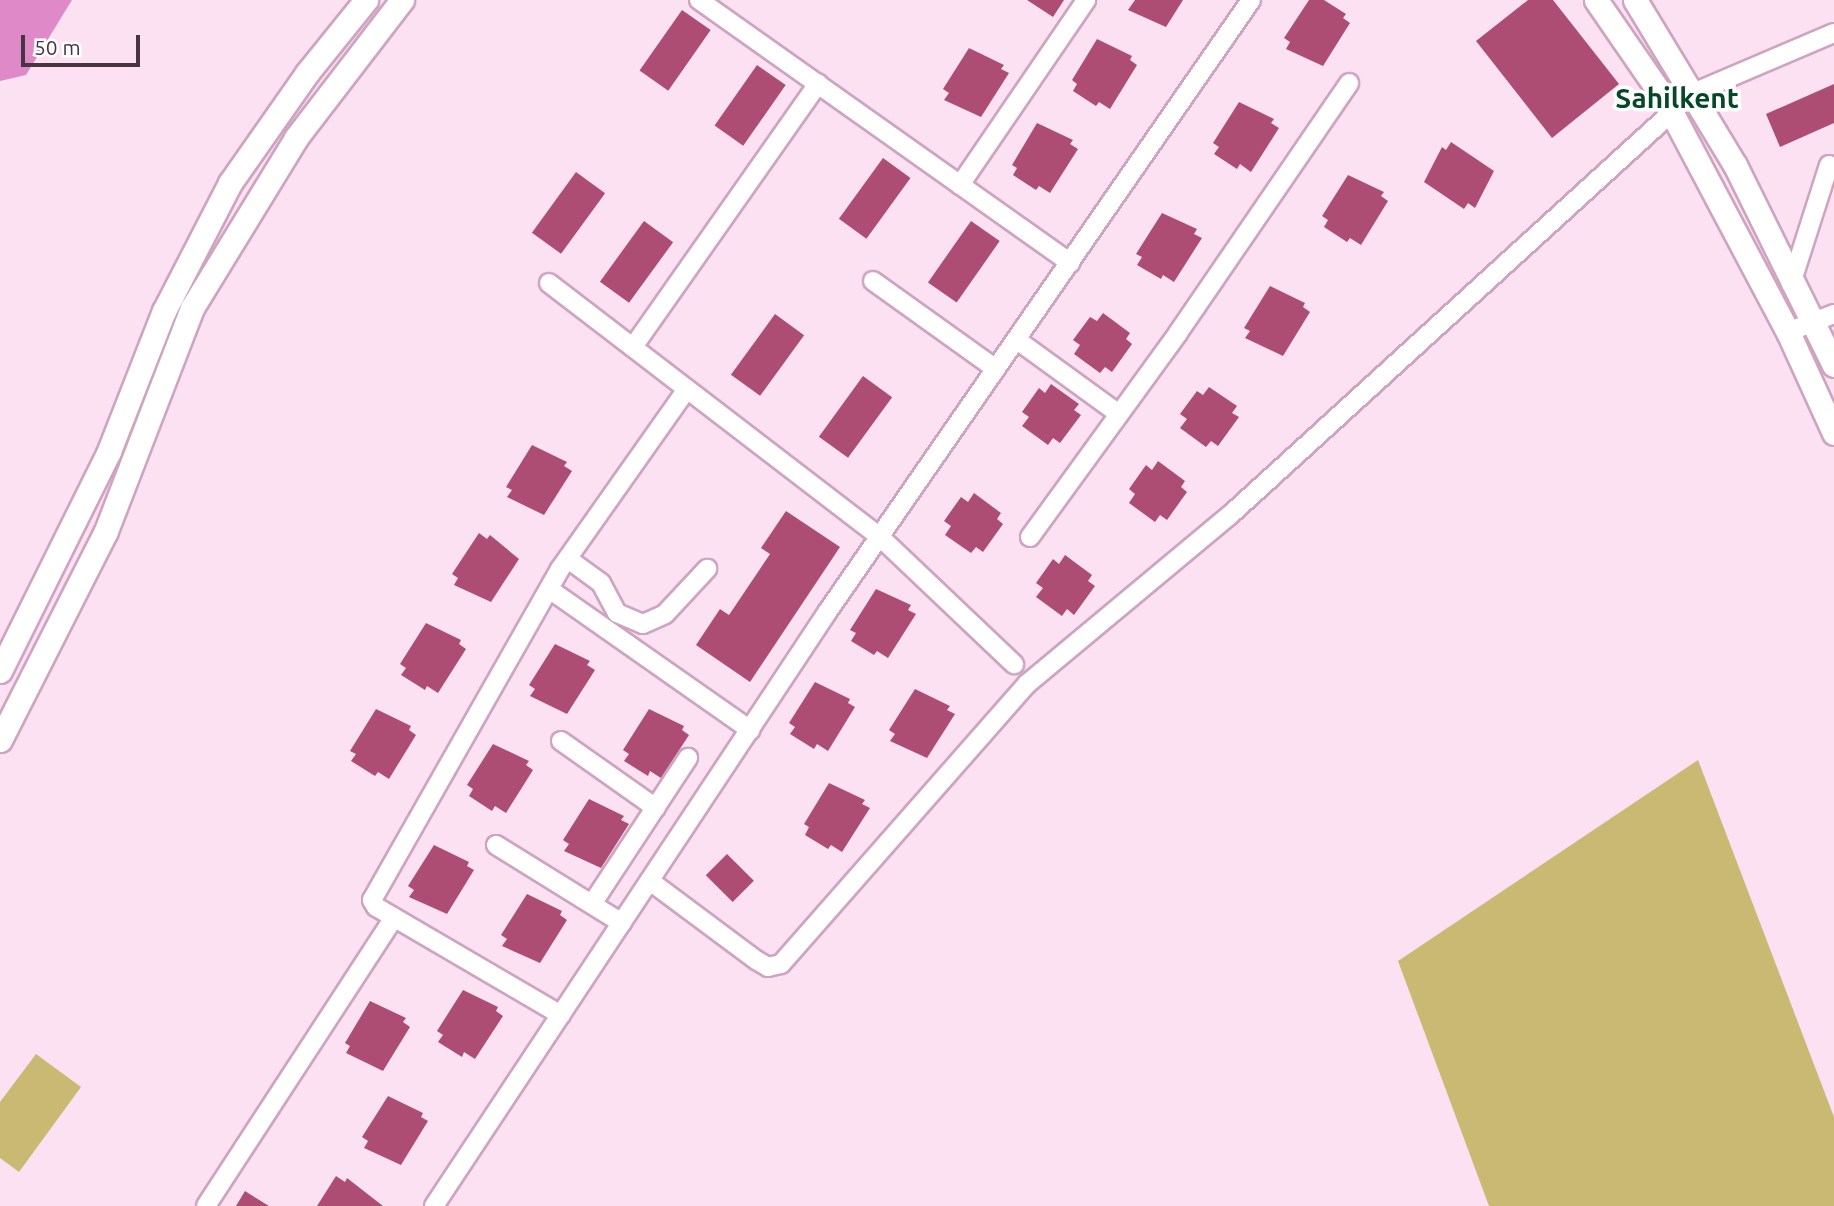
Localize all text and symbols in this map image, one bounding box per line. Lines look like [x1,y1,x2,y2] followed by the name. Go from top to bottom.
[24,21,144,65] scale bar
[34,35,81,59] text: 50 m
[1615,81,1739,115] district label: Sahilkent

